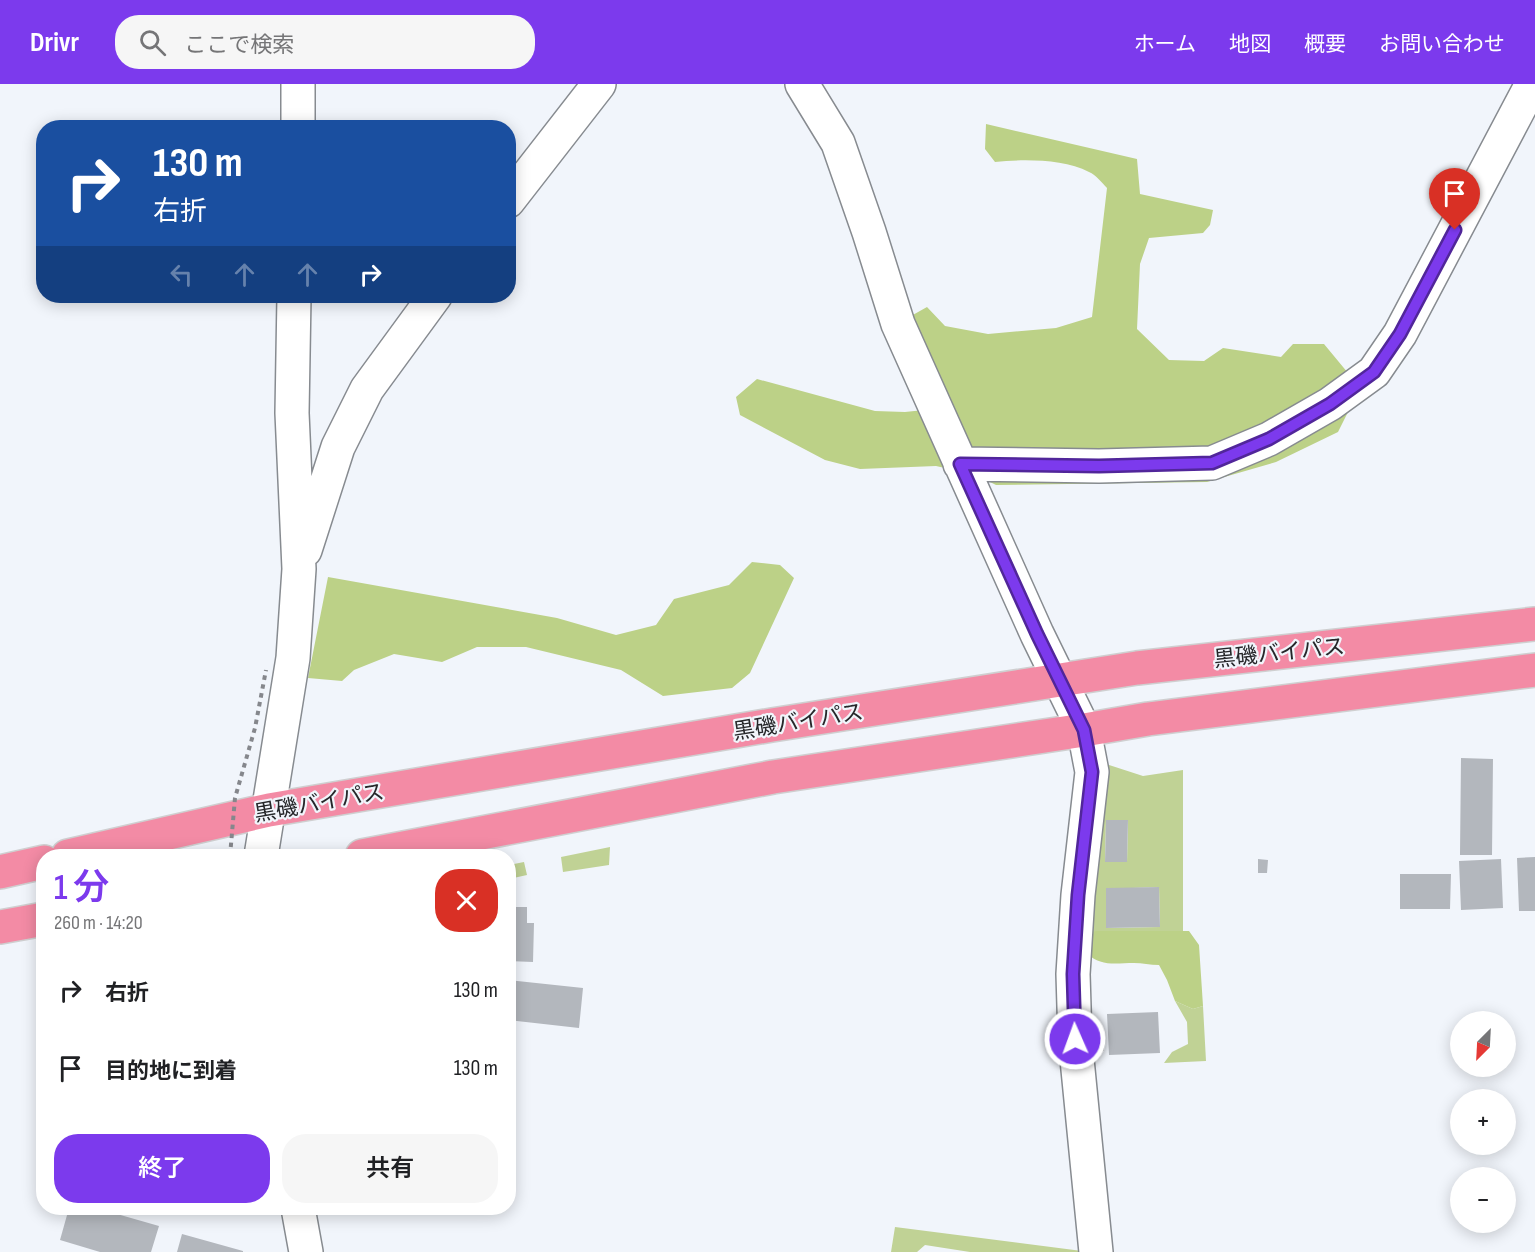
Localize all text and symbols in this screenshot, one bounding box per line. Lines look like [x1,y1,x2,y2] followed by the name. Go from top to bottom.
[115,15,535,69] search box
[30,26,79,59] text: Drivr
[136,26,169,59] icon: search
[184,32,294,59] text: ここで検索
[1134,32,1196,57] text: ホーム
[1229,32,1271,57] text: 地図
[1304,32,1346,57] text: 概要
[1379,32,1505,57] text: お問い合わせ
[153,138,243,189] text: 130 m
[54,144,132,222] icon: right
[1429,168,1480,230] pin
[1438,177,1471,210] icon: arrive
[153,196,207,228] text: 右折
[165,258,198,291] icon: left
[228,258,261,291] icon: ahead
[291,258,324,291] icon: ahead
[354,258,387,291] icon: right
[1212,633,1346,674] street label: 黒磯バイパス
[731,699,865,746] street label: 黒磯バイパス
[252,779,386,828] street label: 黒磯バイパス
[54,867,109,910] text: 1 分
[435,869,498,932] button: close
[54,911,143,935] text: 260 m · 14:20
[54,974,87,1007] icon: right
[454,977,498,1004] text: 130 m
[105,980,149,1007] text: 右折
[1043,1007,1107,1071] position arrow
[1450,1011,1516,1077] north arrow
[1450,1011,1516,1233] map controls
[54,1052,87,1085] icon: arrive
[454,1055,498,1082] text: 130 m
[105,1058,237,1085] text: 目的地に到着
[1450,1089,1516,1155] button: +
[54,1134,270,1203] button: 終了
[282,1134,498,1203] button: 共有
[1450,1167,1516,1233] button: −

